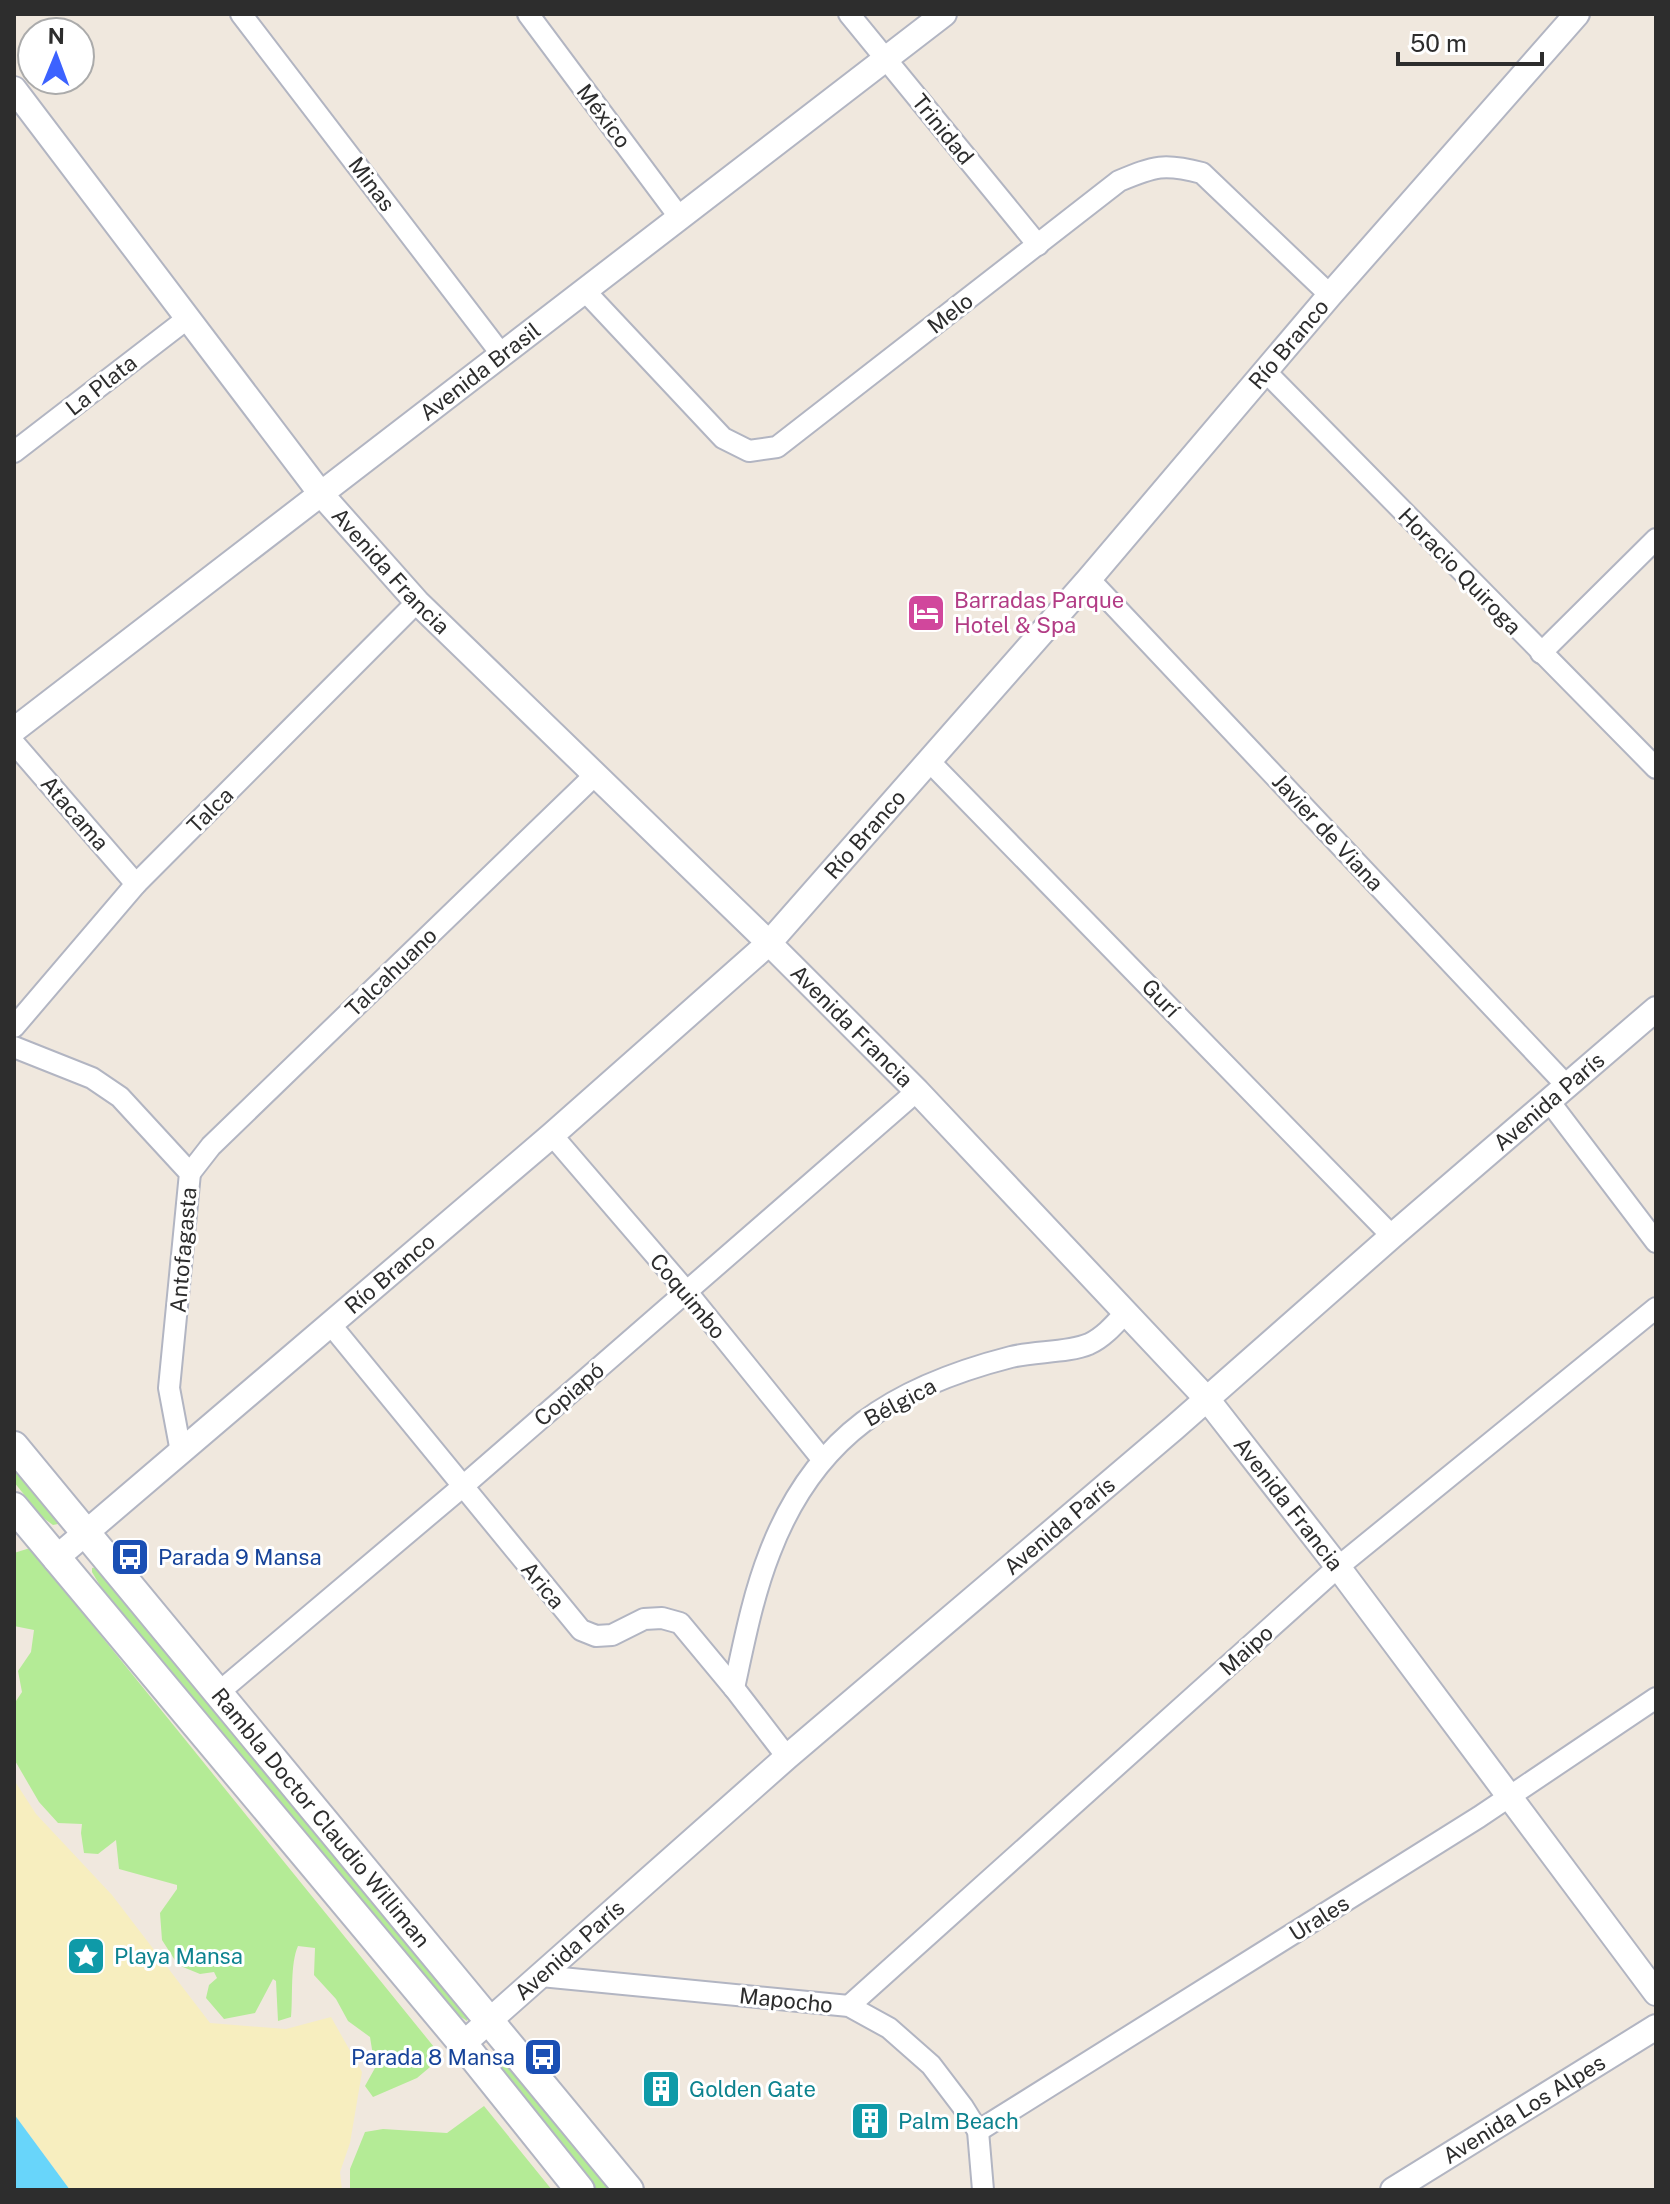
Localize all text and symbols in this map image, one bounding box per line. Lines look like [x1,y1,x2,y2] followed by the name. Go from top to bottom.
[16,16,96,96] north arrow
[1398,16,1542,66] scale bar
[48,23,65,49] text: N
[1410,29,1467,57] text: 50 m
[572,79,636,153] street label: México
[907,89,979,169] street label: Trinidad
[343,152,401,216] street label: Minas
[922,287,978,339] street label: Melo
[1243,294,1334,394] street label: Río Branco
[415,317,545,426] street label: Avenida Brasil
[60,349,142,421] street label: La Plata
[326,502,455,639] street label: Avenida Francia
[1393,502,1527,640] street label: Horacio Quiroga
[954,587,1124,638] place label: Barradas Parque Hotel & Spa
[905,592,947,634] hotel icon: Barradas Parque Hotel & Spa
[1267,768,1389,896] street label: Javier de Viana
[36,770,114,856] street label: Atacama
[182,782,238,838] street label: Talca
[819,784,911,884] street label: Río Branco
[340,922,442,1022] street label: Talcahuano
[785,959,918,1092] street label: Avenida Francia
[1137,974,1186,1023] street label: Gurí
[1488,1047,1609,1156] street label: Avenida París
[165,1186,201,1314] street label: Antofagasta
[339,1228,440,1319] street label: Río Branco
[645,1248,731,1344] street label: Coquimbo
[529,1357,609,1431] street label: Copiapó
[860,1372,940,1432] street label: Bélgica
[1229,1432,1349,1576] street label: Avenida Francia
[998,1471,1120,1580] street label: Avenida París
[109,1536,151,1578] bus stop icon: Parada 9 Mansa
[158,1544,322,1570] place label: Parada 9 Mansa
[516,1556,570,1614] street label: Arica
[1214,1619,1278,1681] street label: Maipo
[206,1683,436,1952] street label: Rambla Doctor Claudio Williman
[1284,1890,1354,1946] street label: Urales
[509,1895,629,2005] street label: Avenida París
[65,1935,107,1977] place icon: Playa Mansa
[114,1943,243,1969] place label: Playa Mansa
[738,1982,834,2018] street label: Mapocho
[522,2036,564,2078] bus stop icon: Parada 8 Mansa
[351,2044,515,2070] place label: Parada 8 Mansa
[1438,2049,1610,2169] street label: Avenida Los Alpes
[640,2068,682,2110] building icon: Golden Gate
[689,2076,816,2102] place label: Golden Gate
[849,2100,891,2142] building icon: Palm Beach
[898,2108,1019,2134] place label: Palm Beach

